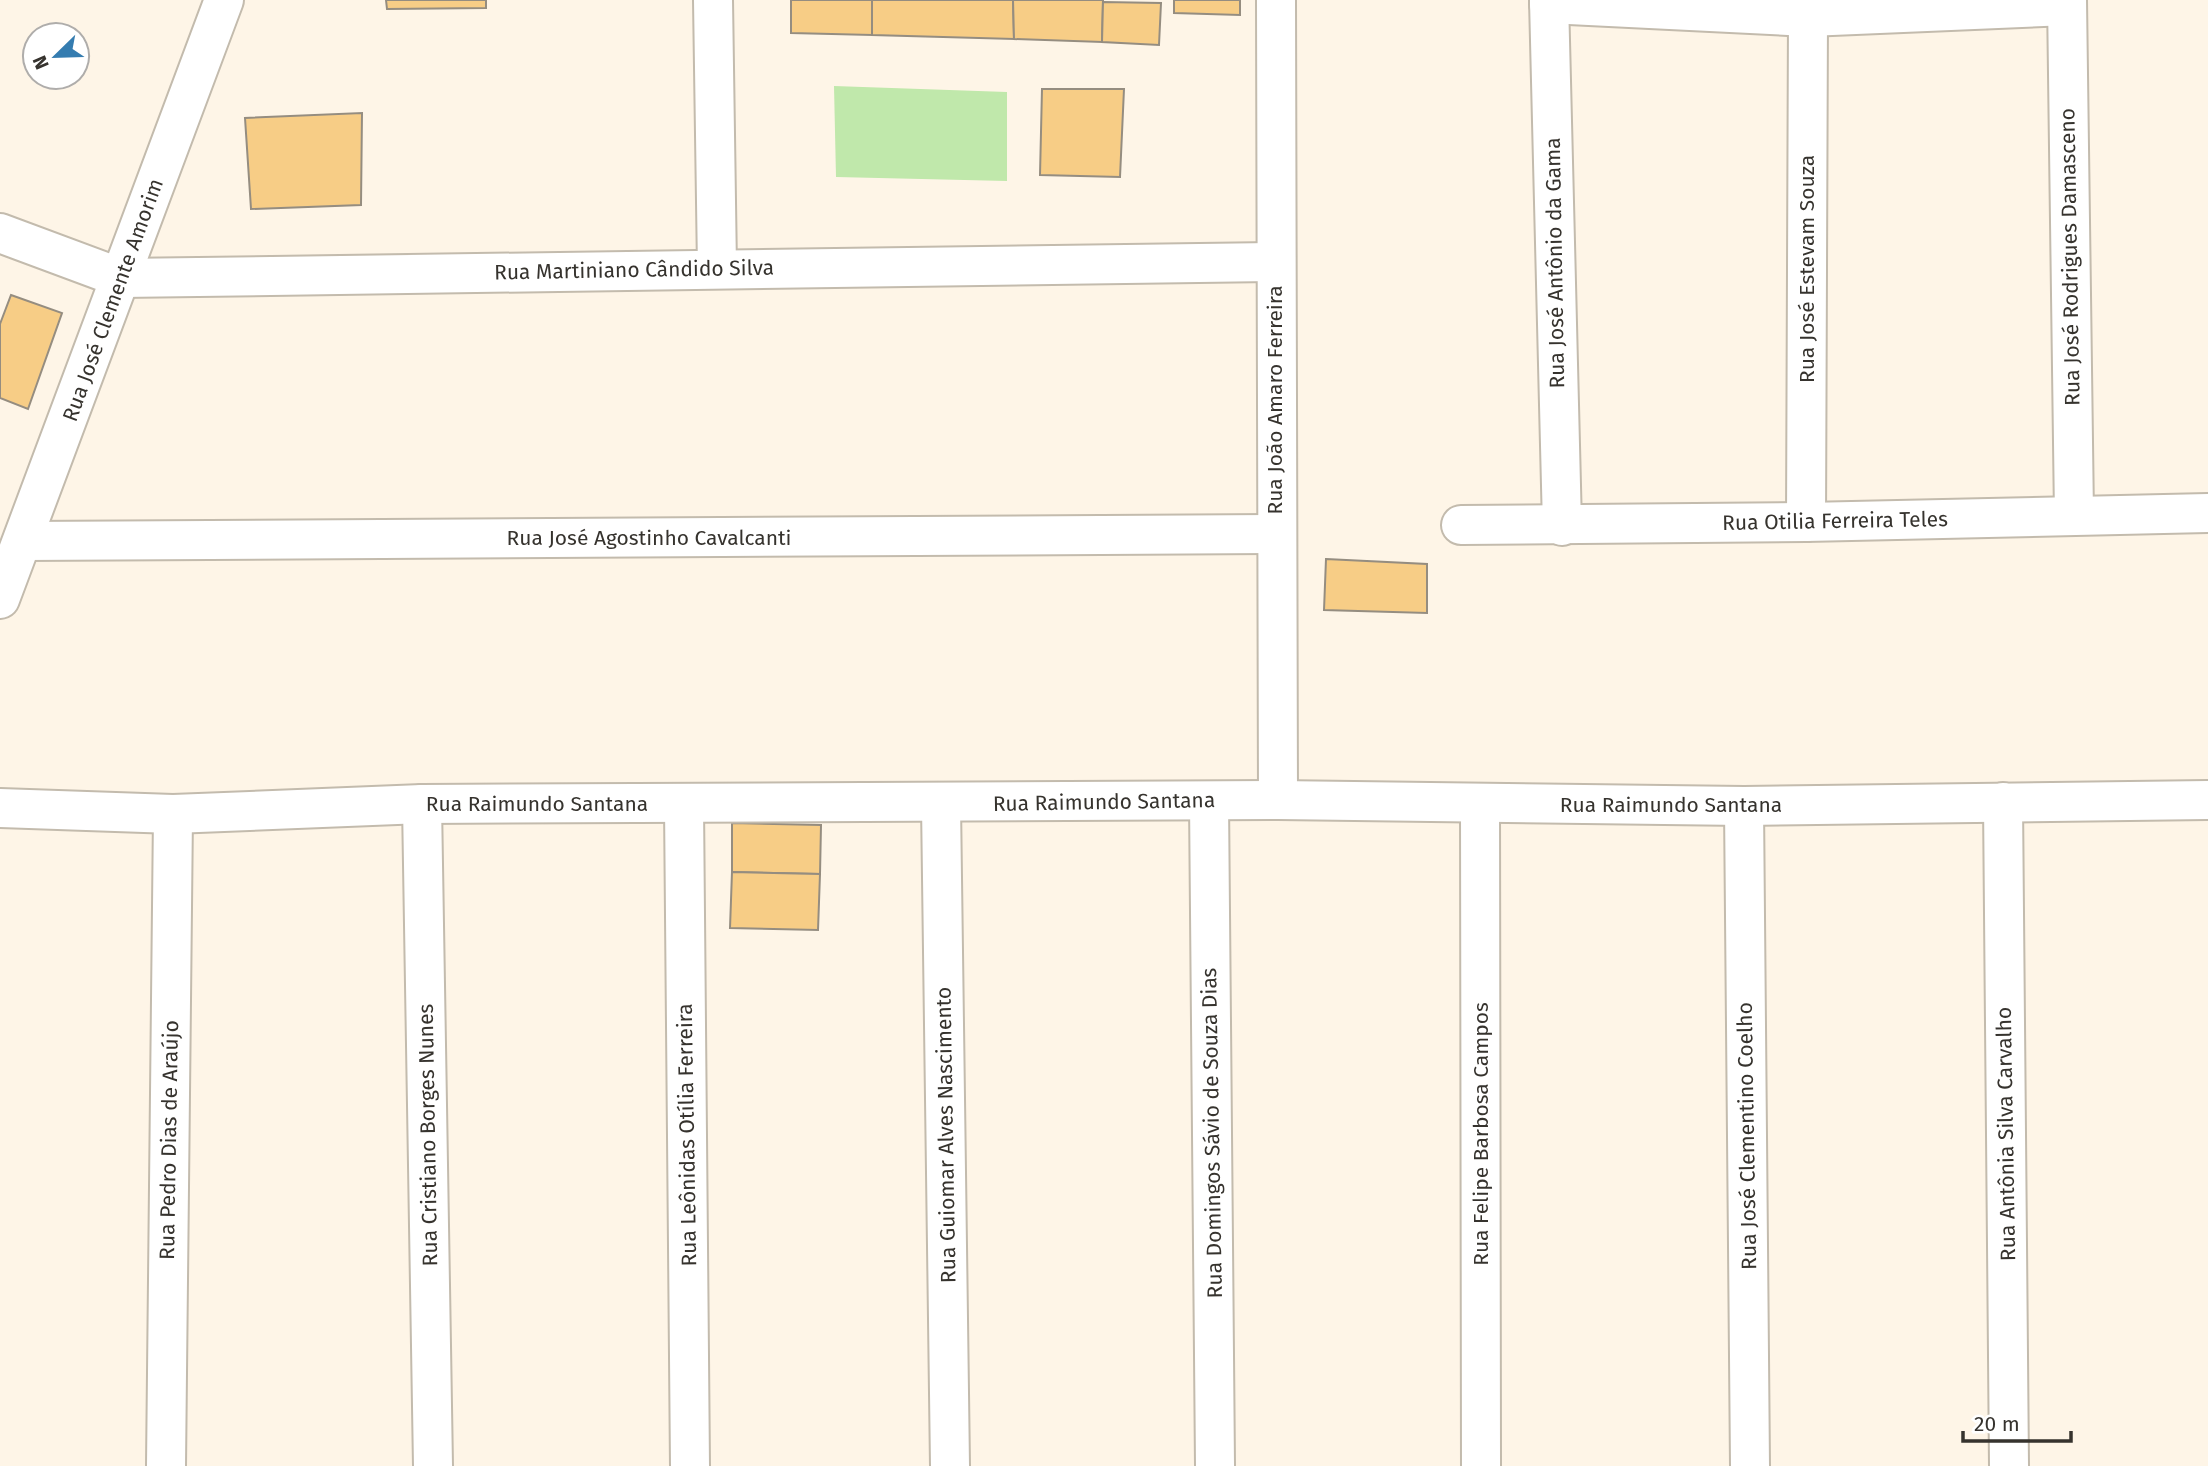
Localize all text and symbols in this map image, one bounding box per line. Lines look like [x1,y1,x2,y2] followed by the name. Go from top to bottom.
[21,21,91,91] north arrow
[28,52,54,73] text: N
[2054,108,2086,406] street label: Rua José Rodrigues Damasceno
[1540,137,1570,389] street label: Rua José Antônio da Gama
[1794,155,1820,383] street label: Rua José Estevam Souza
[57,175,169,425] street label: Rua José Clemente Amorim
[494,255,774,285] street label: Rua Martiniano Cândido Silva
[1262,285,1288,515] street label: Rua João Amaro Ferreira
[1722,506,1948,536] street label: Rua Otilia Ferreira Teles
[506,525,792,551] street label: Rua José Agostinho Cavalcanti
[993,787,1215,817] street label: Rua Raimundo Santana
[426,791,648,817] street label: Rua Raimundo Santana
[1560,792,1782,818] street label: Rua Raimundo Santana
[1196,967,1228,1299] street label: Rua Domingos Sávio de Souza Dias
[930,987,962,1283] street label: Rua Guiomar Alves Nascimento
[1468,1002,1494,1266] street label: Rua Felipe Barbosa Campos
[1732,1002,1762,1270] street label: Rua José Clementino Coelho
[413,1003,443,1267] street label: Rua Cristiano Borges Nunes
[672,1003,702,1267] street label: Rua Leônidas Otília Ferreira
[1991,1007,2021,1261] street label: Rua Antônia Silva Carvalho
[154,1020,184,1260] street label: Rua Pedro Dias de Araújo
[1963,1400,2072,1444] scale bar
[1974,1411,2020,1437] text: 20 m

